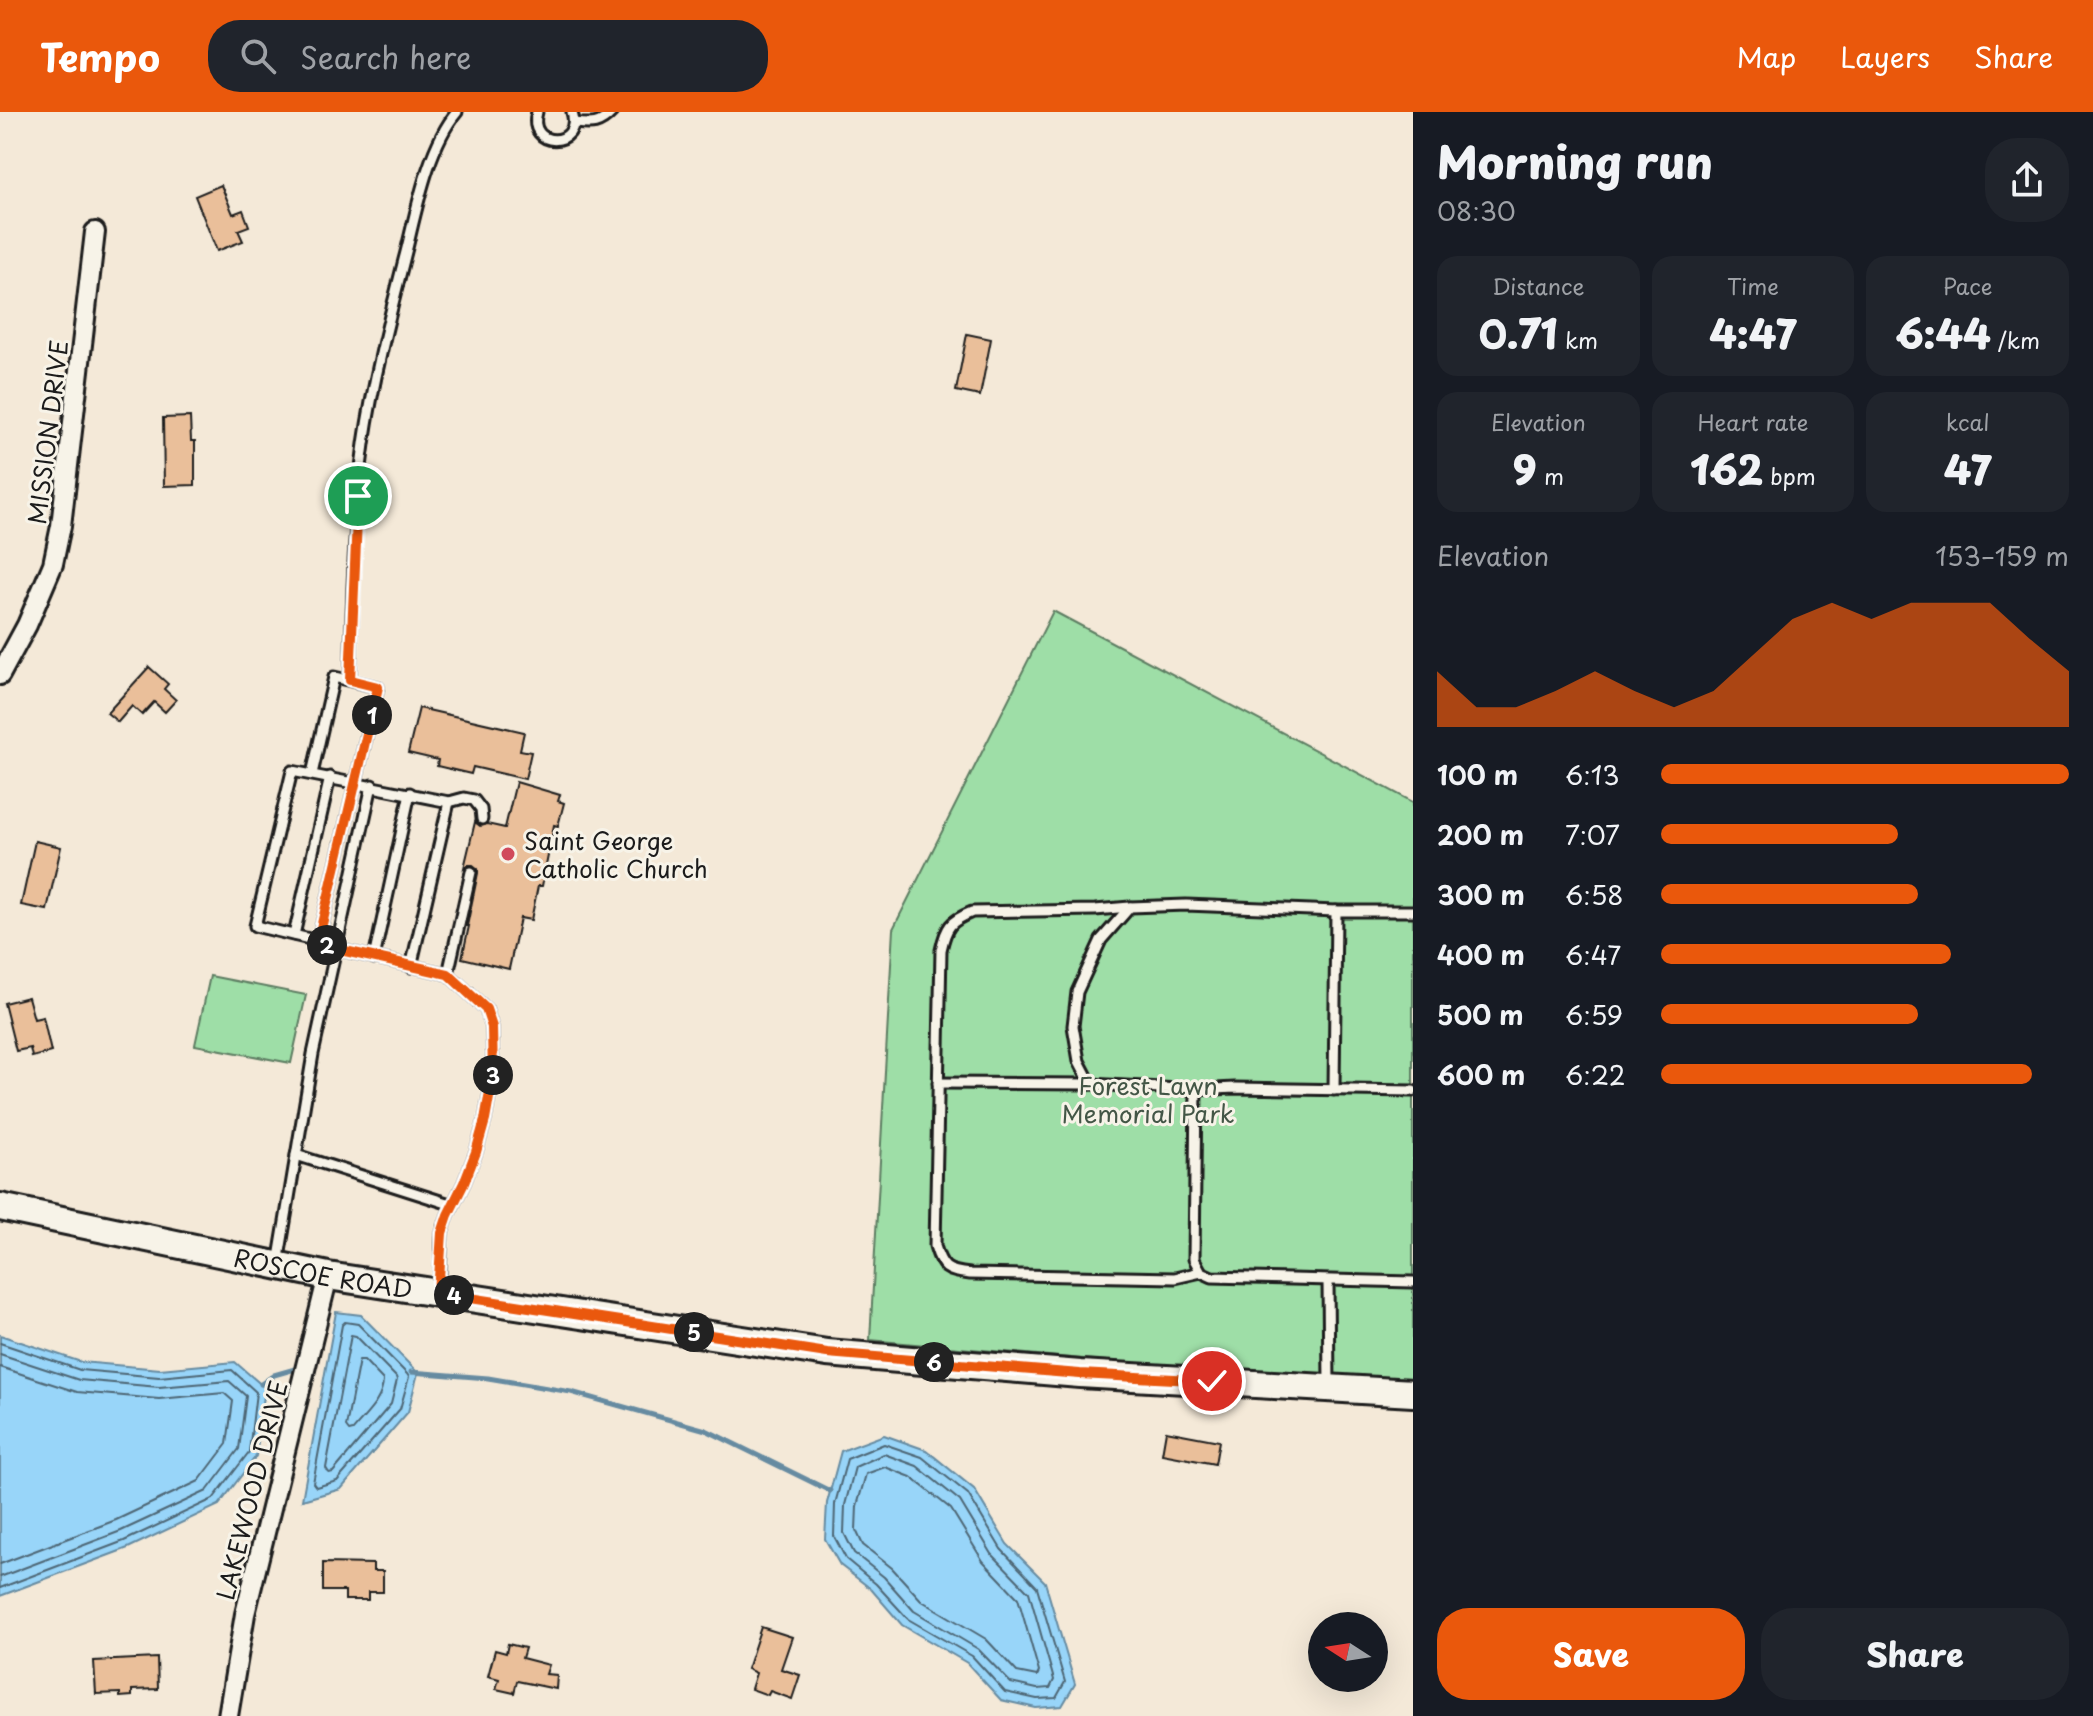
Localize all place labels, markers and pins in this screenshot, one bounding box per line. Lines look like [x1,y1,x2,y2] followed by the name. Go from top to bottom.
[324,462,392,530] pin
[352,695,392,735] pin: 1
[524,822,708,886] place label: Saint George Catholic Church
[499,845,517,863] marker: Saint George Catholic Church
[307,925,347,965] pin: 2
[473,1055,513,1095] pin: 3
[434,1275,474,1315] pin: 4
[674,1312,714,1352] pin: 5
[914,1342,954,1382] pin: 6
[1178,1347,1246,1415] pin

